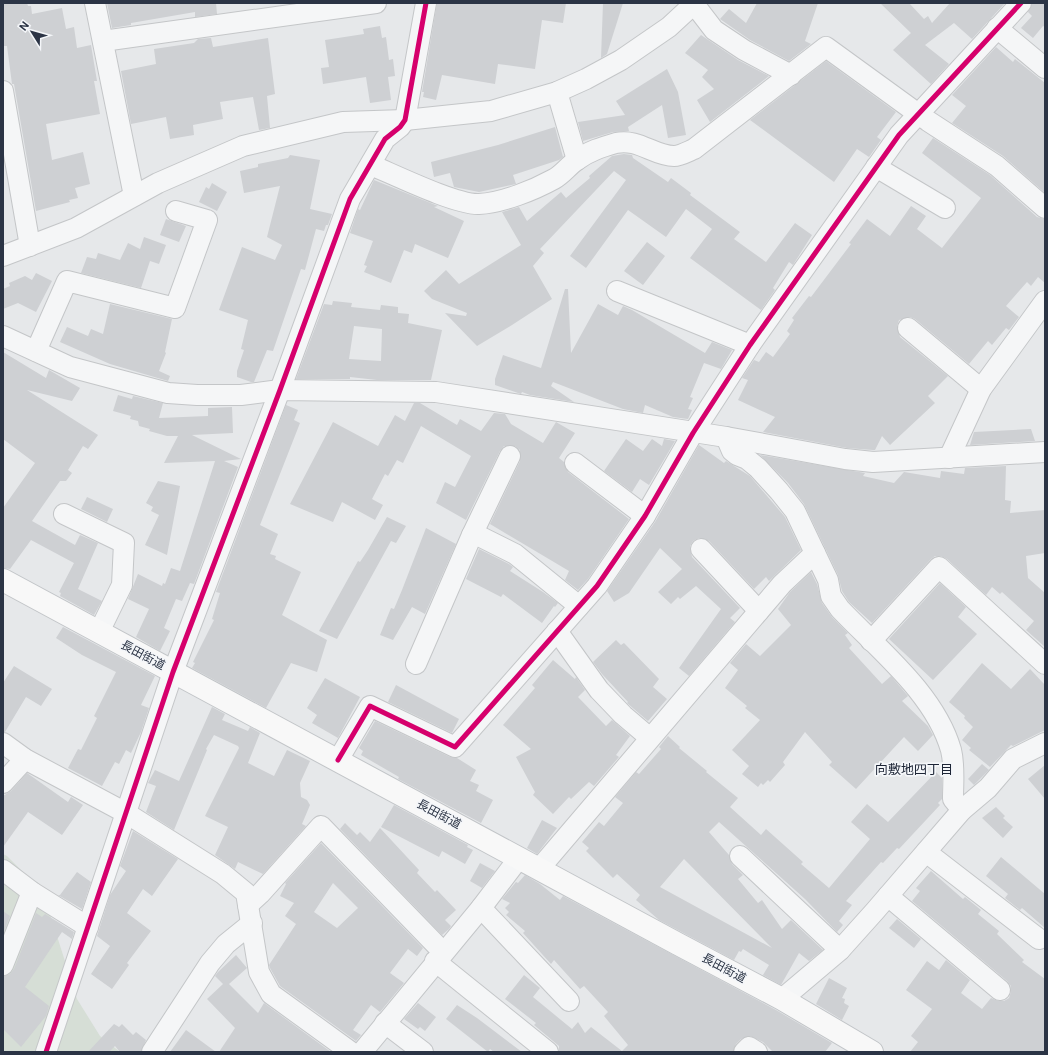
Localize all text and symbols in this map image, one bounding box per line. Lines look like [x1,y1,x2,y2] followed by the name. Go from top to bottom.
[12,12,52,52] north arrow
[16,19,32,33] text: N
[118,637,168,673] street label: 長田街道
[875,761,953,778] district label: 向敷地四丁目
[414,796,464,832] street label: 長田街道
[699,950,749,986] street label: 長田街道

